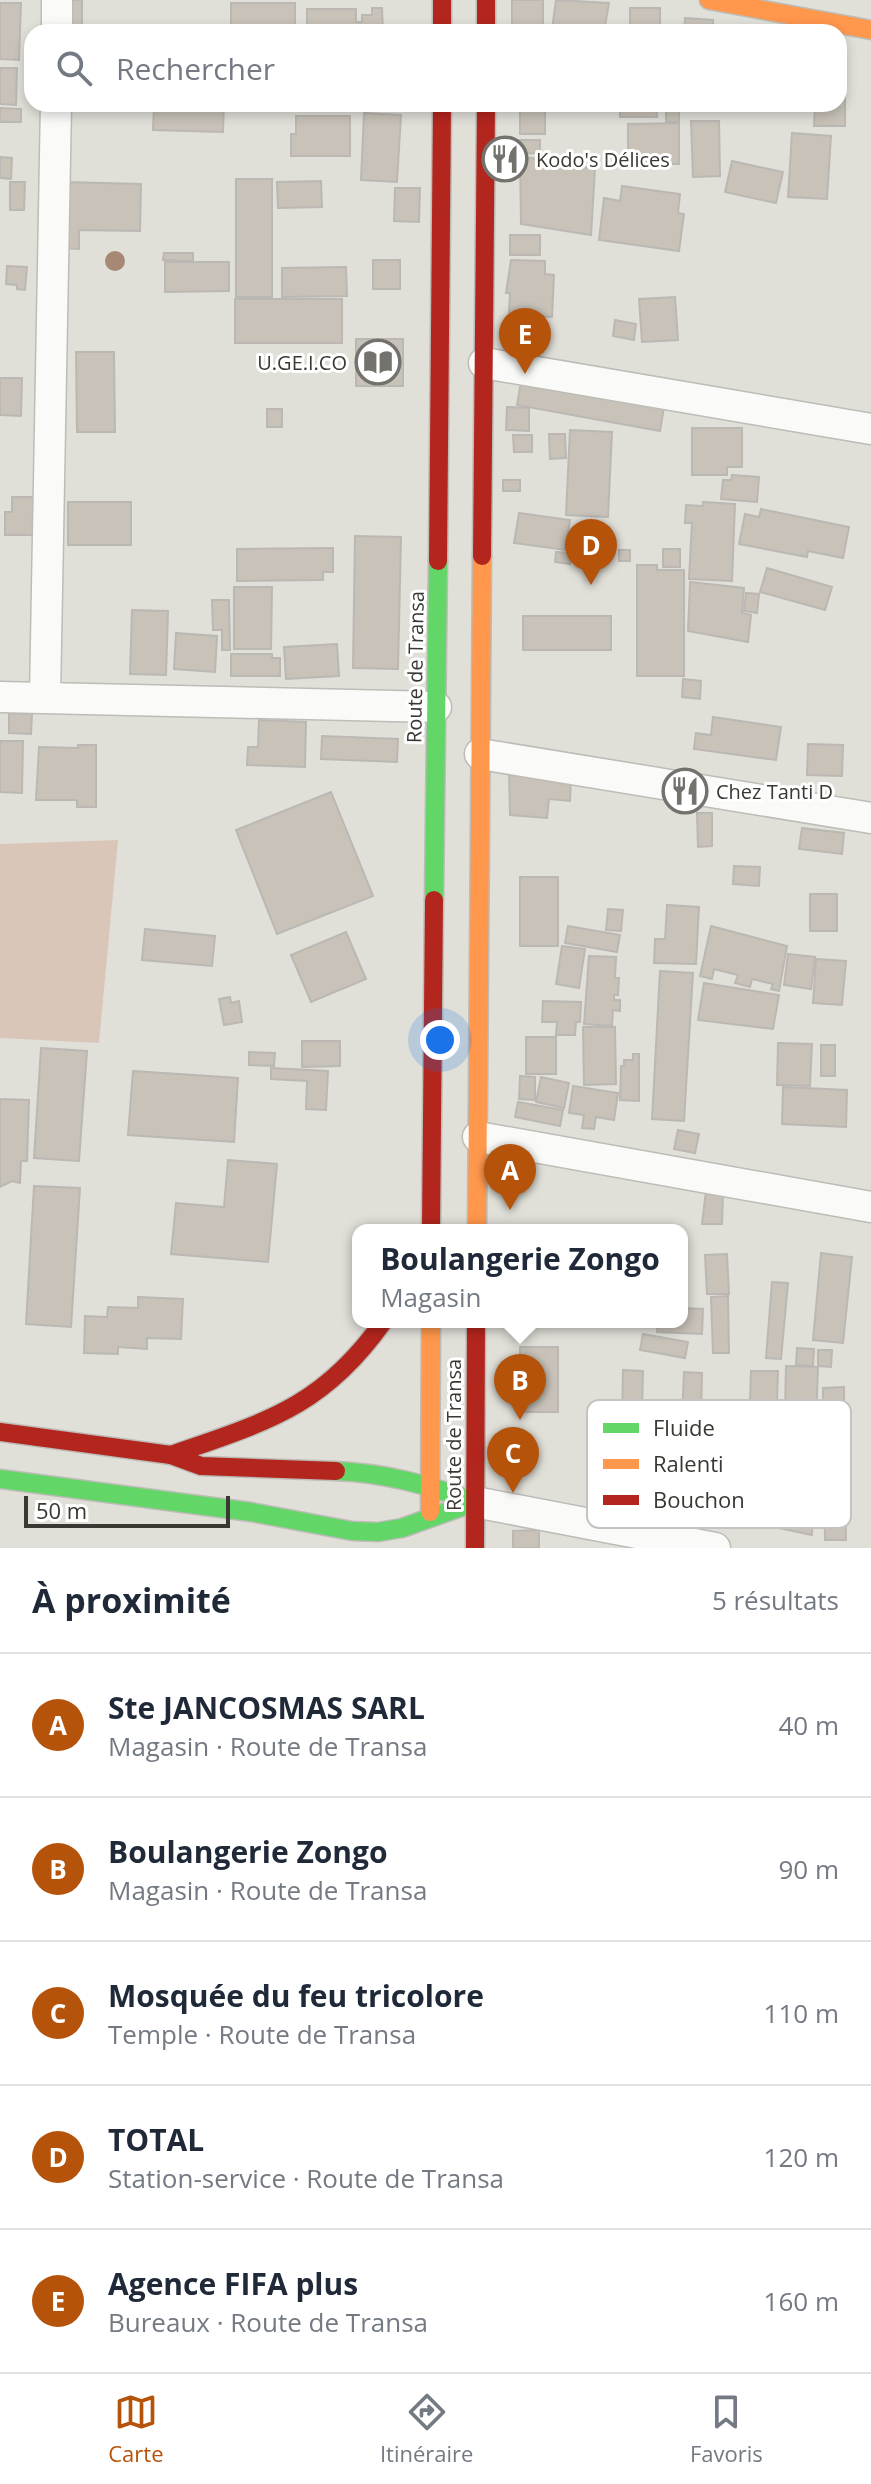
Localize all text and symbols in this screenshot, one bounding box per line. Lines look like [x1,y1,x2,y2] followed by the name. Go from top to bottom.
[24,24,847,112] search box
[52,46,96,90] icon: search
[116,48,275,89] text: Rechercher
[481,135,529,183] restaurant icon: Kodo's Délices
[536,146,670,173] place label: Kodo's Délices
[499,308,551,374] pin: E
[354,338,402,386] library icon: U.GE.I.CO
[257,349,347,376] place label: U.GE.I.CO
[565,519,617,585] pin: D
[400,591,430,743] street label: Route de Transa
[661,767,709,815] restaurant icon: Chez Tanti D
[716,778,833,805] place label: Chez Tanti D
[420,1020,460,1060] your location
[484,1144,536,1210] pin: A
[352,1224,688,1328] popup
[380,1238,660,1279] text: Boulangerie Zongo
[380,1279,481,1315] text: Magasin
[494,1354,546,1420] pin: B
[440,1359,467,1511] street label: Route de Transa
[587,1400,851,1528] legend
[653,1412,715,1442] text: Fluide
[487,1427,539,1493] pin: C
[653,1448,724,1478] text: Ralenti
[653,1484,745,1514] text: Bouchon
[24,1492,230,1528] scale bar
[36,1495,87,1525] text: 50 m
[32,1577,231,1623] text: À proximité
[712,1582,839,1618] text: 5 résultats
[108,1687,425,1728] text: Ste JANCOSMAS SARL
[49,1707,67,1743] text: A
[778,1707,839,1743] text: 40 m
[108,1728,427,1764] text: Magasin · Route de Transa
[108,1831,388,1872] text: Boulangerie Zongo
[49,1851,67,1887] text: B
[778,1851,839,1887] text: 90 m
[108,1872,427,1908] text: Magasin · Route de Transa
[108,1975,484,2016] text: Mosquée du feu tricolore
[50,1995,66,2031] text: C
[764,1995,839,2031] text: 110 m
[108,2016,416,2052] text: Temple · Route de Transa
[108,2119,204,2160] text: TOTAL
[48,2139,68,2175] text: D
[764,2139,839,2175] text: 120 m
[108,2160,504,2196] text: Station-service · Route de Transa
[108,2263,358,2304] text: Agence FIFA plus
[51,2283,65,2319] text: E
[764,2283,839,2319] text: 160 m
[108,2304,428,2340] text: Bureaux · Route de Transa
[108,2390,164,2468] tab: Carte
[380,2390,473,2468] tab: Itinéraire
[690,2390,763,2468] tab: Favoris

